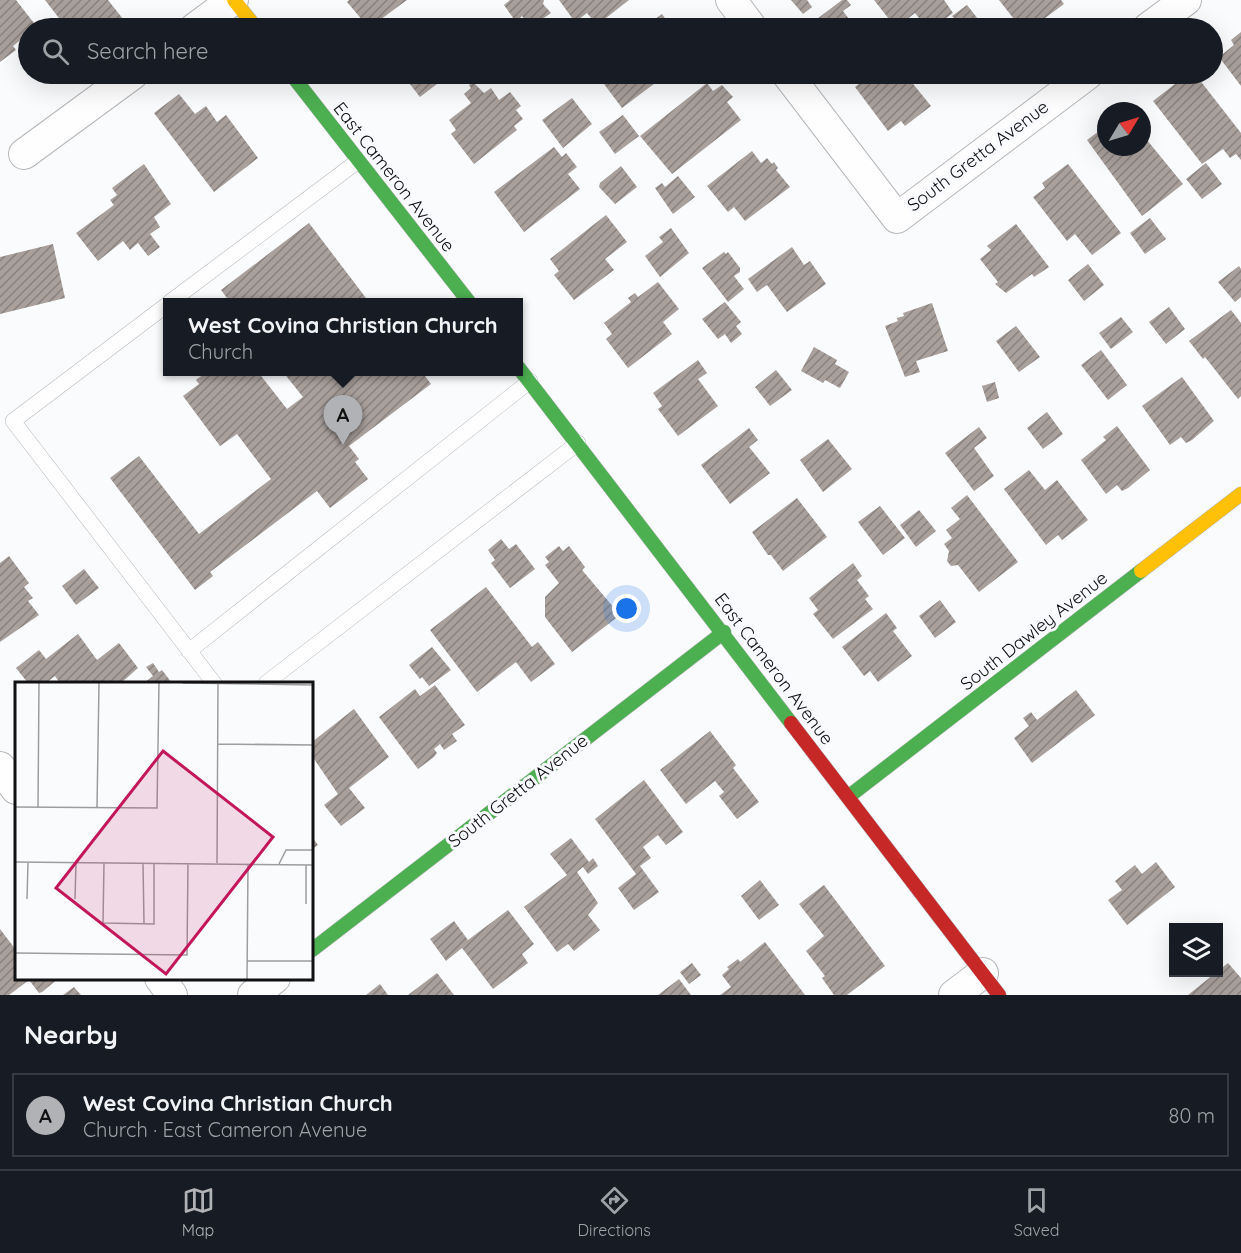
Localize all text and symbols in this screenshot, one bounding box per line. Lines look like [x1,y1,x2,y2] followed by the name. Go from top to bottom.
[18,18,1223,84] search box
[39,35,72,68] icon: search
[87,37,208,65] text: Search here
[902,95,1053,216] street label: South Gretta Avenue
[329,97,460,256] street label: East Cameron Avenue
[1097,102,1151,156] north arrow
[163,298,523,376] popup
[188,311,498,339] text: West Covina Christian Church
[188,339,253,364] text: Church
[324,396,362,445] pin: A
[955,566,1112,695] street label: South Dawley Avenue
[710,588,839,749] street label: East Cameron Avenue
[612,594,641,623] your location
[15,682,314,980] inset map
[443,729,592,852] street label: South Gretta Avenue
[1169,923,1223,977] map controls
[1169,923,1223,977] button: layers
[24,1018,118,1051] text: Nearby
[83,1089,393,1117] text: West Covina Christian Church
[39,1103,52,1128] text: A
[1169,1103,1215,1128] text: 80 m
[83,1117,367,1142] text: Church · East Cameron Avenue
[182,1184,215,1240] tab: Map
[578,1184,651,1240] tab: Directions
[1014,1184,1059,1240] tab: Saved

